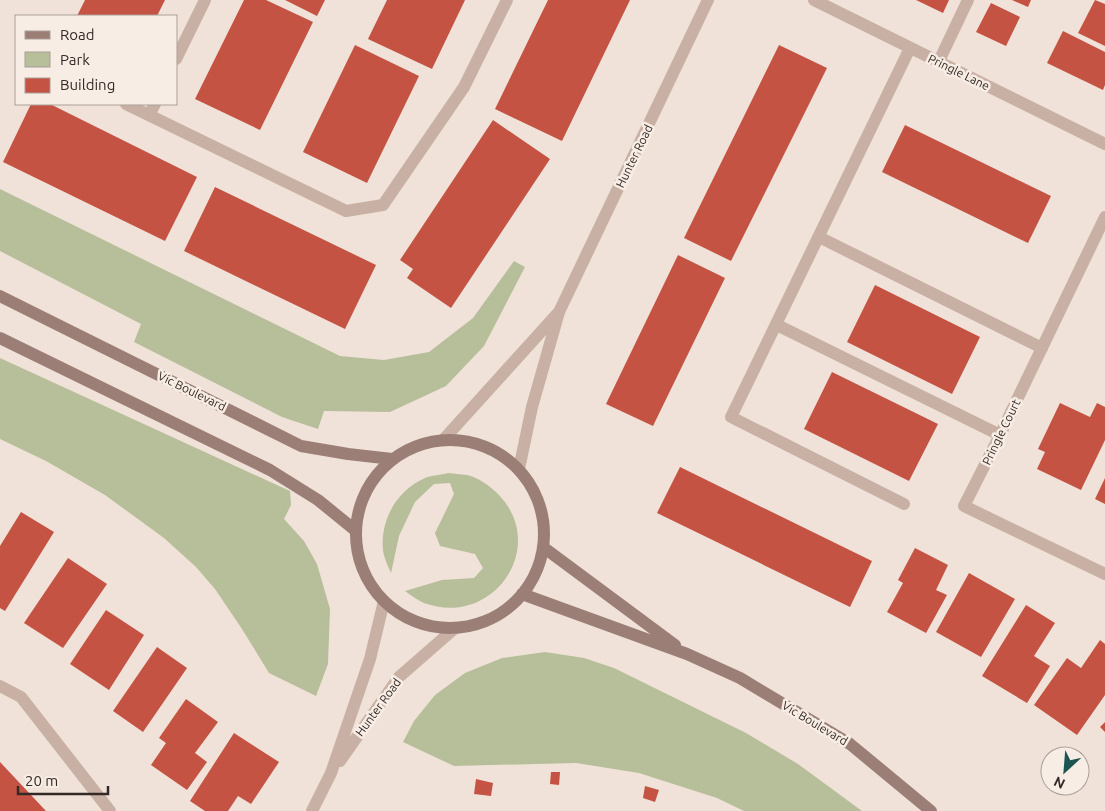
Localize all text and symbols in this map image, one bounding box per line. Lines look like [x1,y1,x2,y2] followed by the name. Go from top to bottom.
[15,15,178,105] legend
[60,26,95,43] text: Road
[60,51,90,68] text: Park
[926,52,992,92] street label: Pringle Lane
[60,76,115,93] text: Building
[613,122,655,190] street label: Hunter Road
[156,369,228,413] street label: Vic Boulevard
[980,397,1023,467] street label: Pringle Court
[353,676,403,738] street label: Hunter Road
[780,698,850,748] street label: Vic Boulevard
[1040,746,1090,796] north arrow
[18,764,108,796] scale bar
[25,772,58,789] text: 20 m
[1051,773,1068,792] text: N

